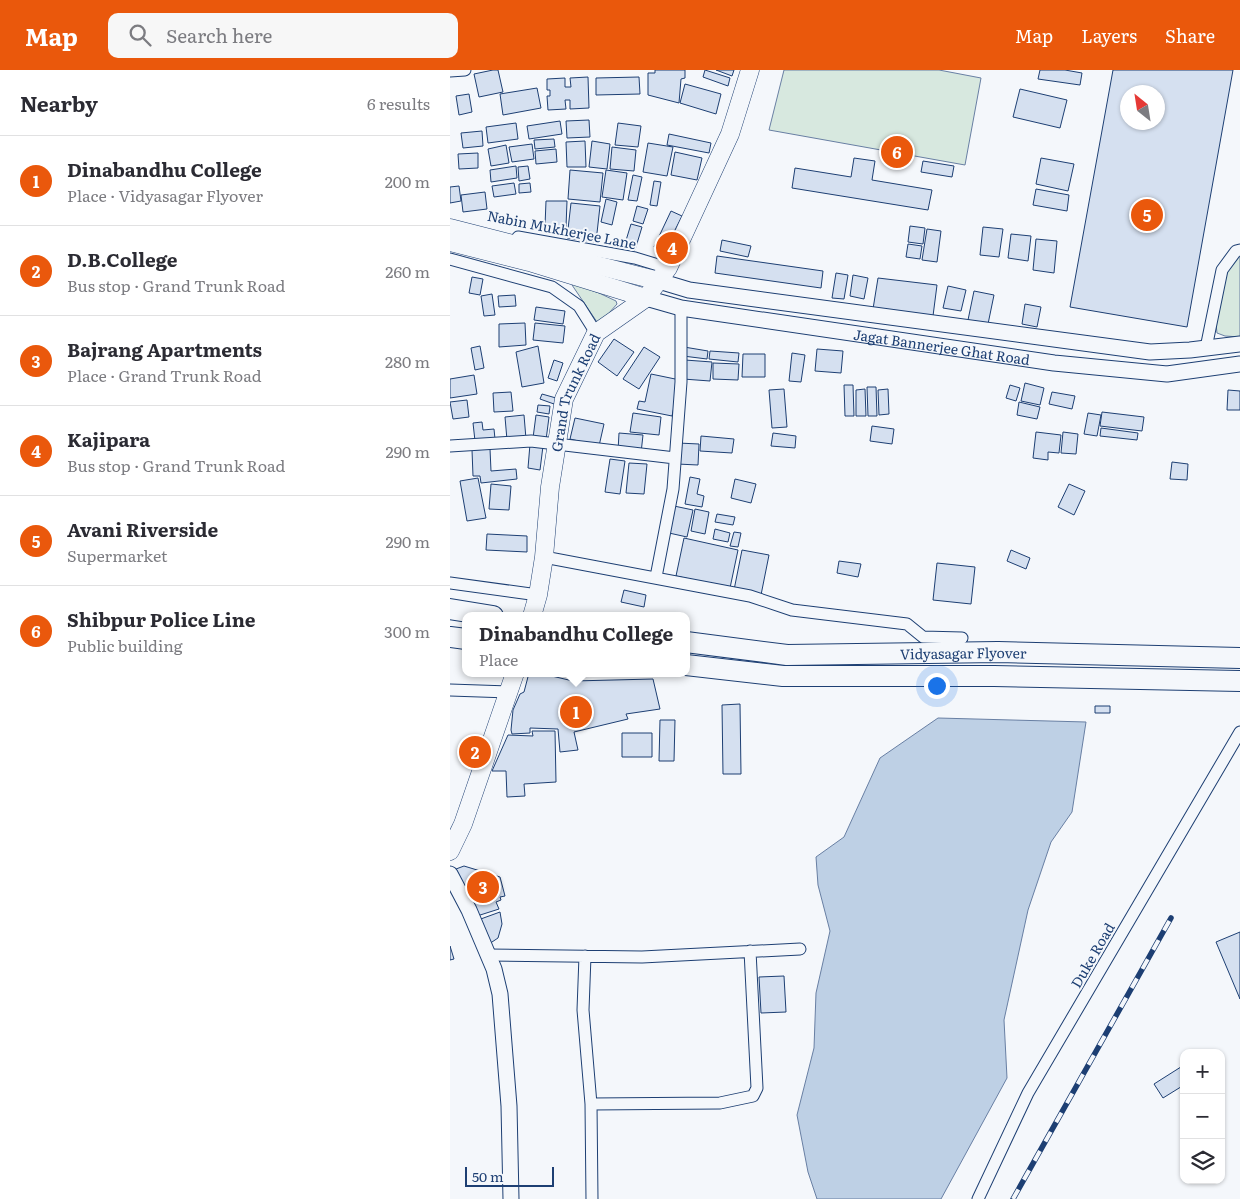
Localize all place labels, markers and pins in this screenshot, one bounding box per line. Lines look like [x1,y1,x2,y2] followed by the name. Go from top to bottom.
[881,133,913,171] pin: 6
[1131,196,1163,234] pin: 5
[656,229,688,267] pin: 4
[560,693,592,731] pin: 1
[459,733,491,771] pin: 2
[467,868,499,906] pin: 3

